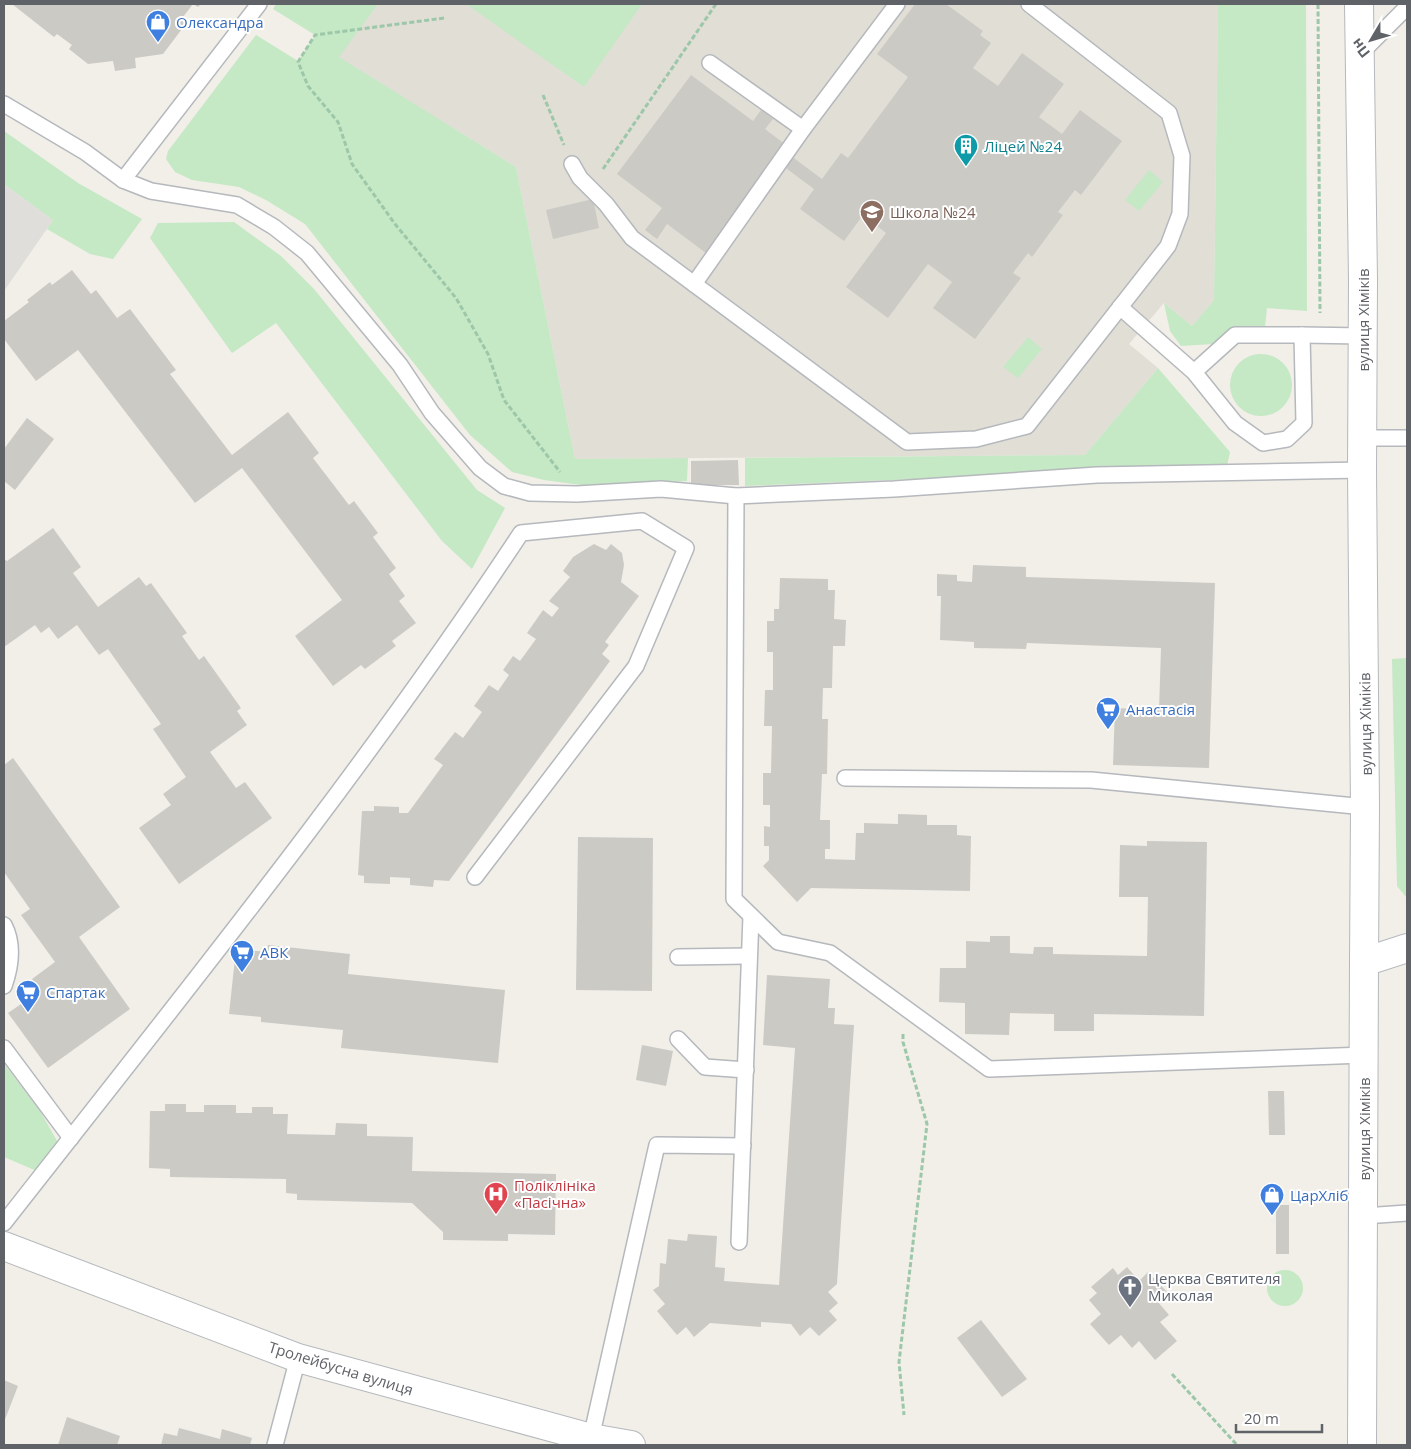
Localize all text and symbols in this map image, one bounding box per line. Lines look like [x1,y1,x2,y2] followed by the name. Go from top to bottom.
[145,9,171,43] shop icon: Олександра
[176,12,264,32] place label: Олександра
[1346,15,1396,65] north arrow
[1347,35,1374,62] text: Пн
[953,133,979,167] building icon: Ліцей №24
[984,136,1062,156] place label: Ліцей №24
[859,199,885,233] school or university icon: Школа №24
[890,202,976,222] place label: Школа №24
[1353,268,1373,372] street label: вулиця Хіміків
[1354,672,1376,776] street label: вулиця Хіміків
[1095,696,1121,730] supermarket icon: Анастасія
[1126,699,1195,719] place label: Анастасія
[229,939,255,973] supermarket icon: АВК
[260,942,289,962] place label: АВК
[15,979,41,1013] supermarket icon: Спартак
[46,982,106,1002] place label: Спартак
[1354,1077,1374,1181] street label: вулиця Хіміків
[514,1175,596,1212] place label: Поліклініка «Пасічна»
[483,1181,509,1215] hospital icon: Поліклініка «Пасічна»
[1259,1182,1285,1216] shop icon: ЦарХліб
[1290,1185,1349,1205] place label: ЦарХліб
[1148,1268,1281,1305] place label: Церква Святителя Миколая
[1117,1274,1143,1308] church icon: Церква Святителя Миколая
[266,1336,416,1400] street label: Тролейбусна вулиця
[1236,1402,1322,1434] scale bar
[1244,1408,1279,1428] text: 20 m

